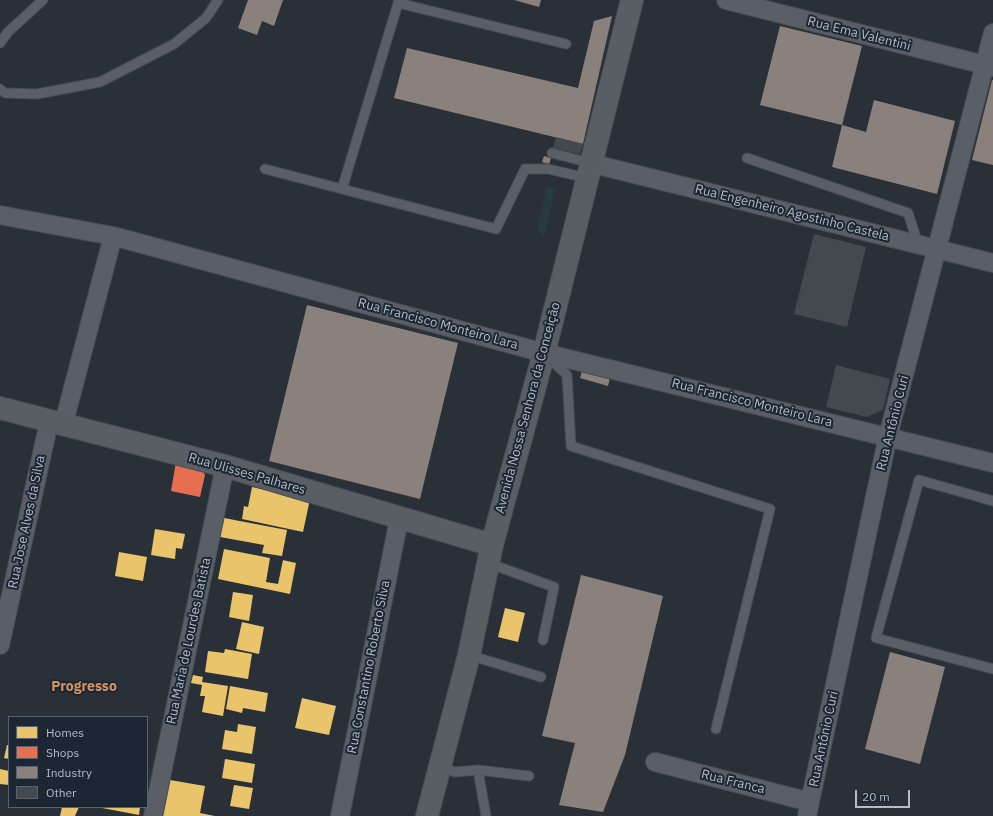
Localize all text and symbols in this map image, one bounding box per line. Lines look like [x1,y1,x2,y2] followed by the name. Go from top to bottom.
[806,14,912,54] street label: Rua Ema Valentini
[693,181,891,245] street label: Rua Engenheiro Agostinho Castela
[356,295,520,353] street label: Rua Francisco Monteiro Lara
[492,301,564,515] street label: Avenida Nossa Senhora da Conceição
[874,374,912,472] street label: Rua Antônio Curi
[670,375,834,431] street label: Rua Francisco Monteiro Lara
[187,450,307,498] street label: Rua Ulisses Palhares
[5,454,49,590] street label: Rua Jose Alves da Silva
[164,556,214,726] street label: Rua Maria de Lourdes Batista
[345,579,393,755] street label: Rua Constantino Roberto Silva
[51,679,117,695] district label: Progresso
[806,690,842,788] street label: Rua Antônio Curi
[8,716,148,808] legend
[46,725,84,740] text: Homes
[46,745,79,760] text: Shops
[46,765,92,780] text: Industry
[699,767,767,797] street label: Rua Franca
[857,782,912,808] scale bar
[46,785,77,800] text: Other
[862,789,890,804] text: 20 m

